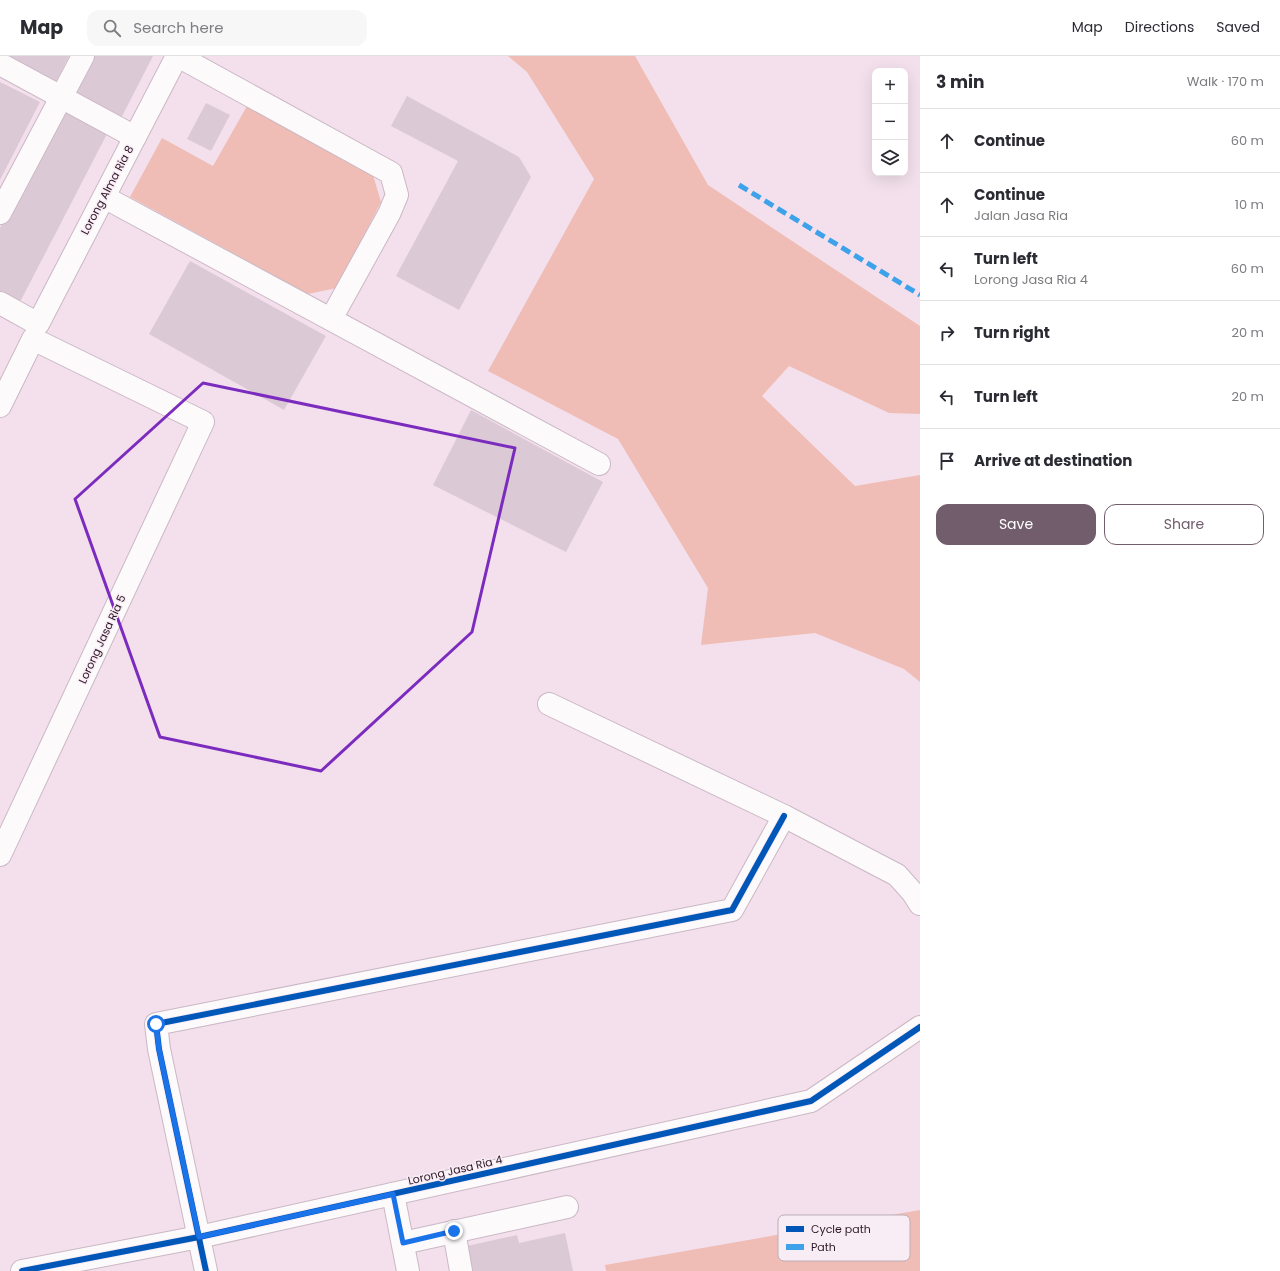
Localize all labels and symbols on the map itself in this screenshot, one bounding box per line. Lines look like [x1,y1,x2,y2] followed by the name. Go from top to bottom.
[77,143,137,237] street label: Lorong Alma Ria 8
[74,592,130,686] street label: Lorong Jasa Ria 5
[147,1015,165,1033] route start
[406,1151,504,1189] street label: Lorong Jasa Ria 4
[778,1215,910,1261] legend
[811,1221,871,1237] text: Cycle path
[445,1222,463,1240] route end
[811,1239,836,1255] text: Path

